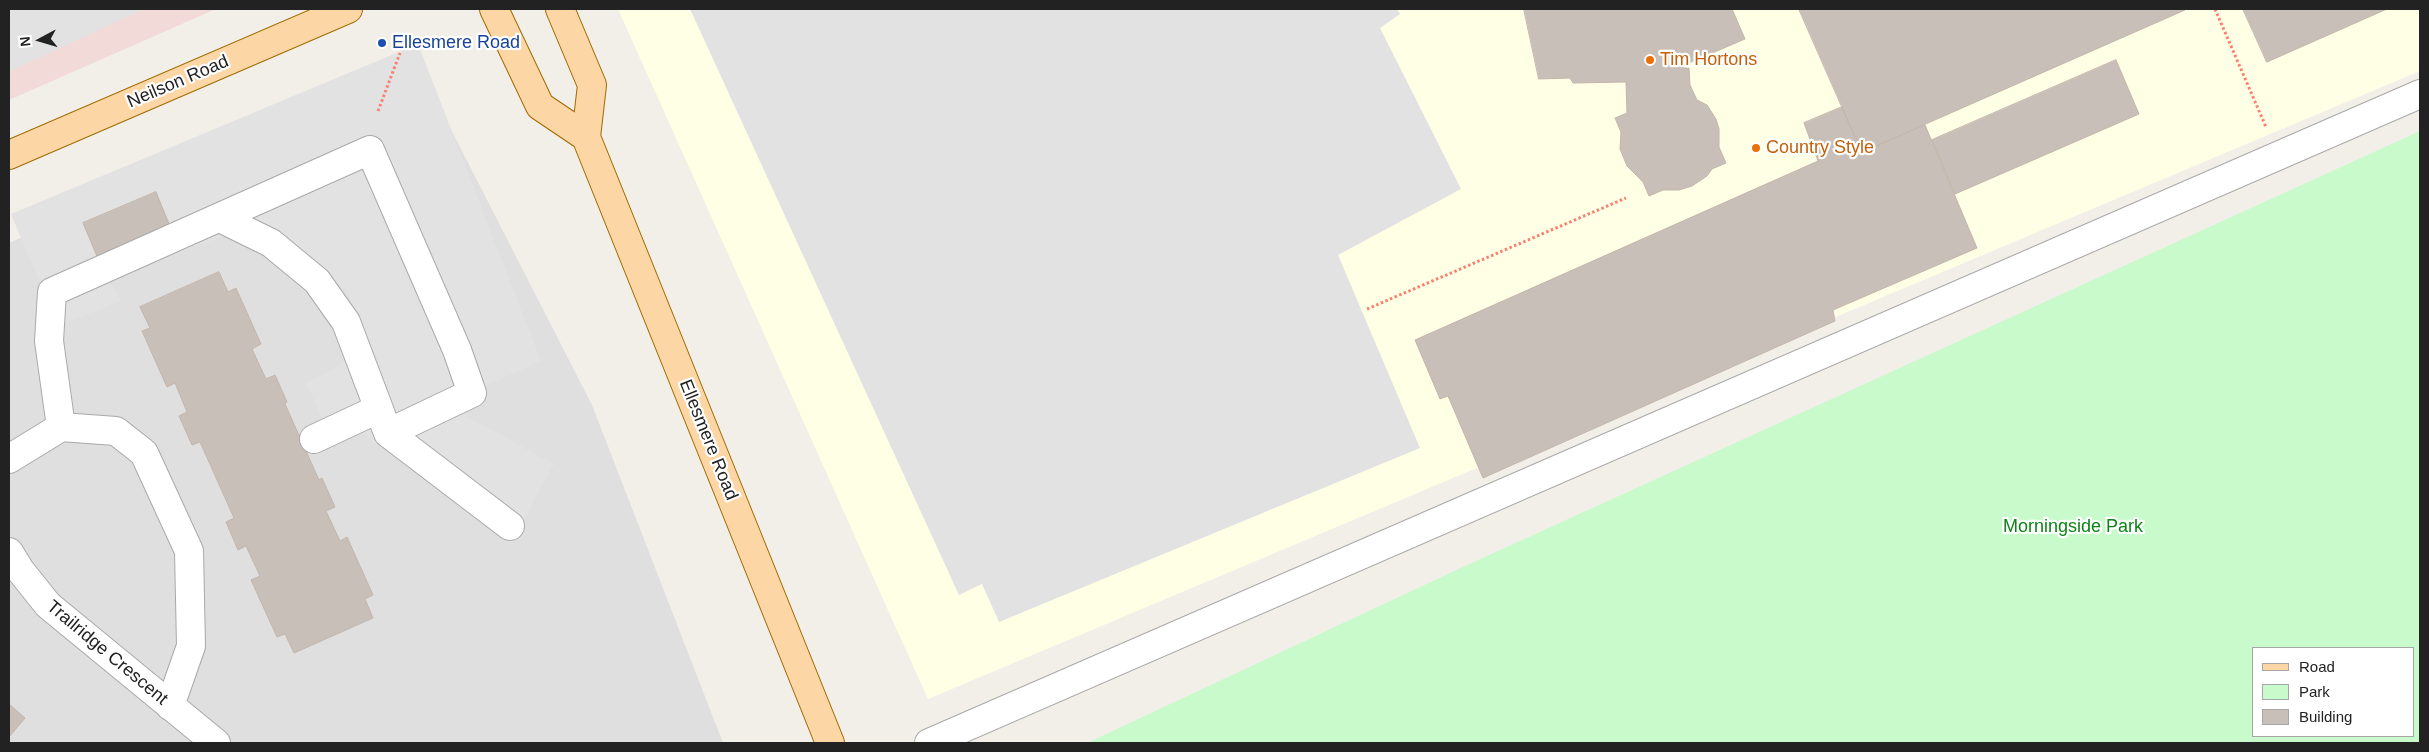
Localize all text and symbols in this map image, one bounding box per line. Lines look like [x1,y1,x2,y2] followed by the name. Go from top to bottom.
[15,15,65,65] north arrow
[392,32,520,54] place label: Ellesmere Road
[17,36,34,47] text: N
[376,37,388,49] marker: Ellesmere Road
[1660,49,1757,71] place label: Tim Hortons
[124,51,232,113] street label: Neilson Road
[1644,54,1656,66] marker: Tim Hortons
[1766,137,1874,159] place label: Country Style
[1750,142,1762,154] marker: Country Style
[674,377,742,503] street label: Ellesmere Road
[2003,516,2143,538] park label: Morningside Park
[42,596,172,710] street label: Trailridge Crescent
[2252,647,2414,737] legend
[2299,658,2335,675] text: Road
[2299,683,2330,700] text: Park
[2299,708,2352,725] text: Building

